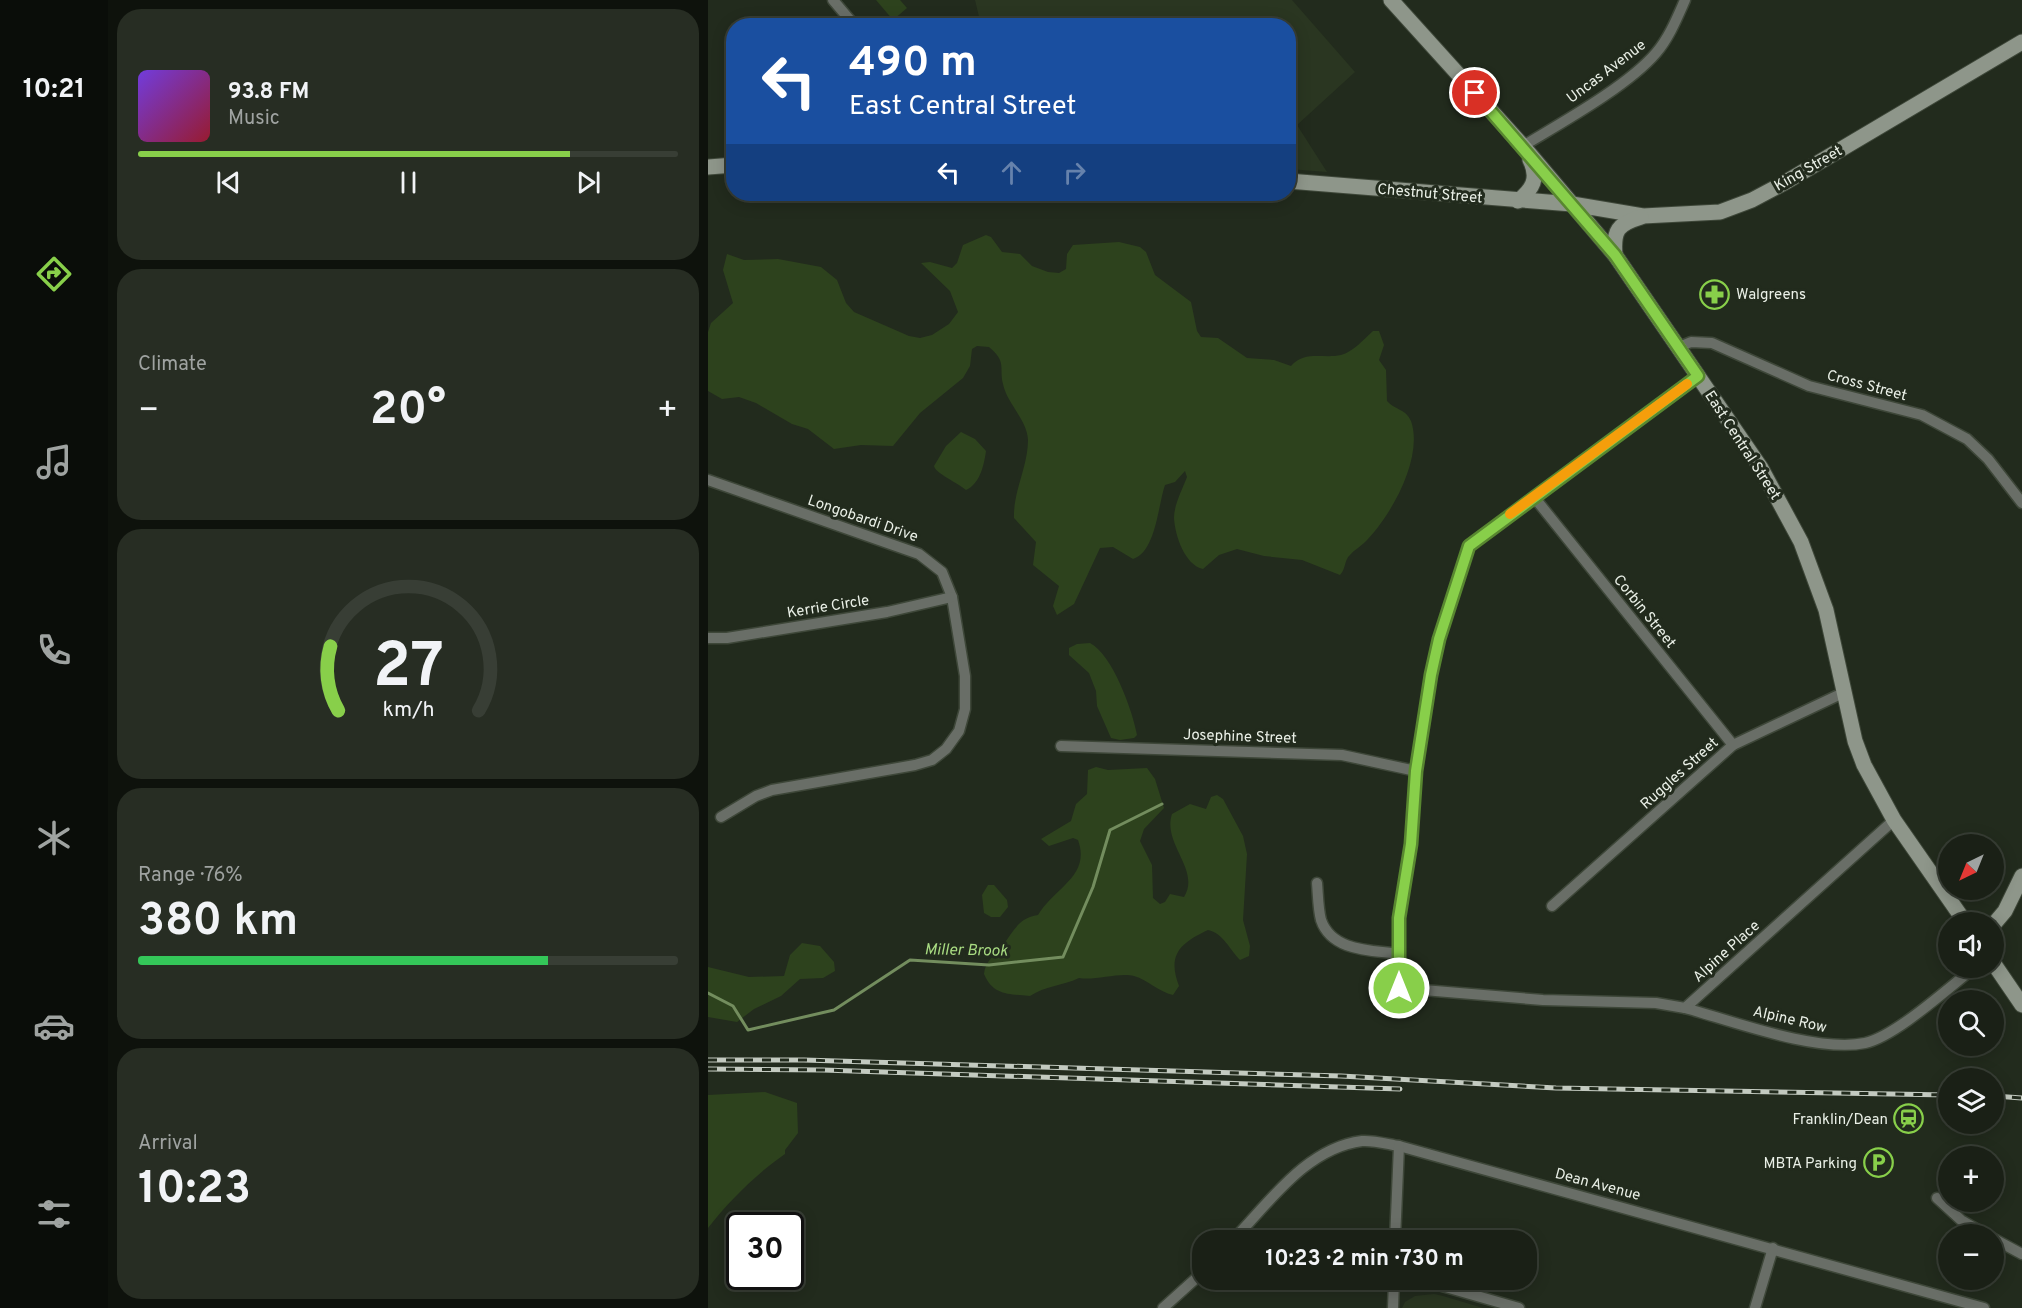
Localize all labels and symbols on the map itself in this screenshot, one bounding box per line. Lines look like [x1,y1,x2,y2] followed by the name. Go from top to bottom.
[1564,36,1650,108] street label: Uncas Avenue
[1449,67,1500,118] pin
[1771,142,1846,196] street label: King Street
[1376,180,1483,209] street label: Chestnut Street
[1699,278,1731,310] pharmacy icon: Walgreens
[1736,286,1806,305] place label: Walgreens
[1824,367,1909,406] street label: Cross Street
[1699,388,1784,504] street label: East Central Street
[805,492,920,547] street label: Longobardi Drive
[1608,571,1679,653] street label: Corbin Street
[786,592,871,623] street label: Kerrie Circle
[1183,726,1297,749] street label: Josephine Street
[1637,734,1723,814] street label: Ruggles Street
[1938,834,2004,900] north arrow
[1689,917,1765,987] street label: Alpine Place
[924,940,1009,962] water label: Miller Brook
[1367,956,1431,1020] position arrow
[1751,1003,1829,1038] street label: Alpine Row
[1893,1103,1925,1135] station icon: Franklin/Dean
[1793,1111,1888,1130] place label: Franklin/Dean
[1862,1147,1894,1179] parking icon: MBTA Parking
[1763,1155,1857,1174] place label: MBTA Parking
[1553,1165,1642,1206] street label: Dean Avenue
[726,1212,804,1290] speed limit sign: 30

